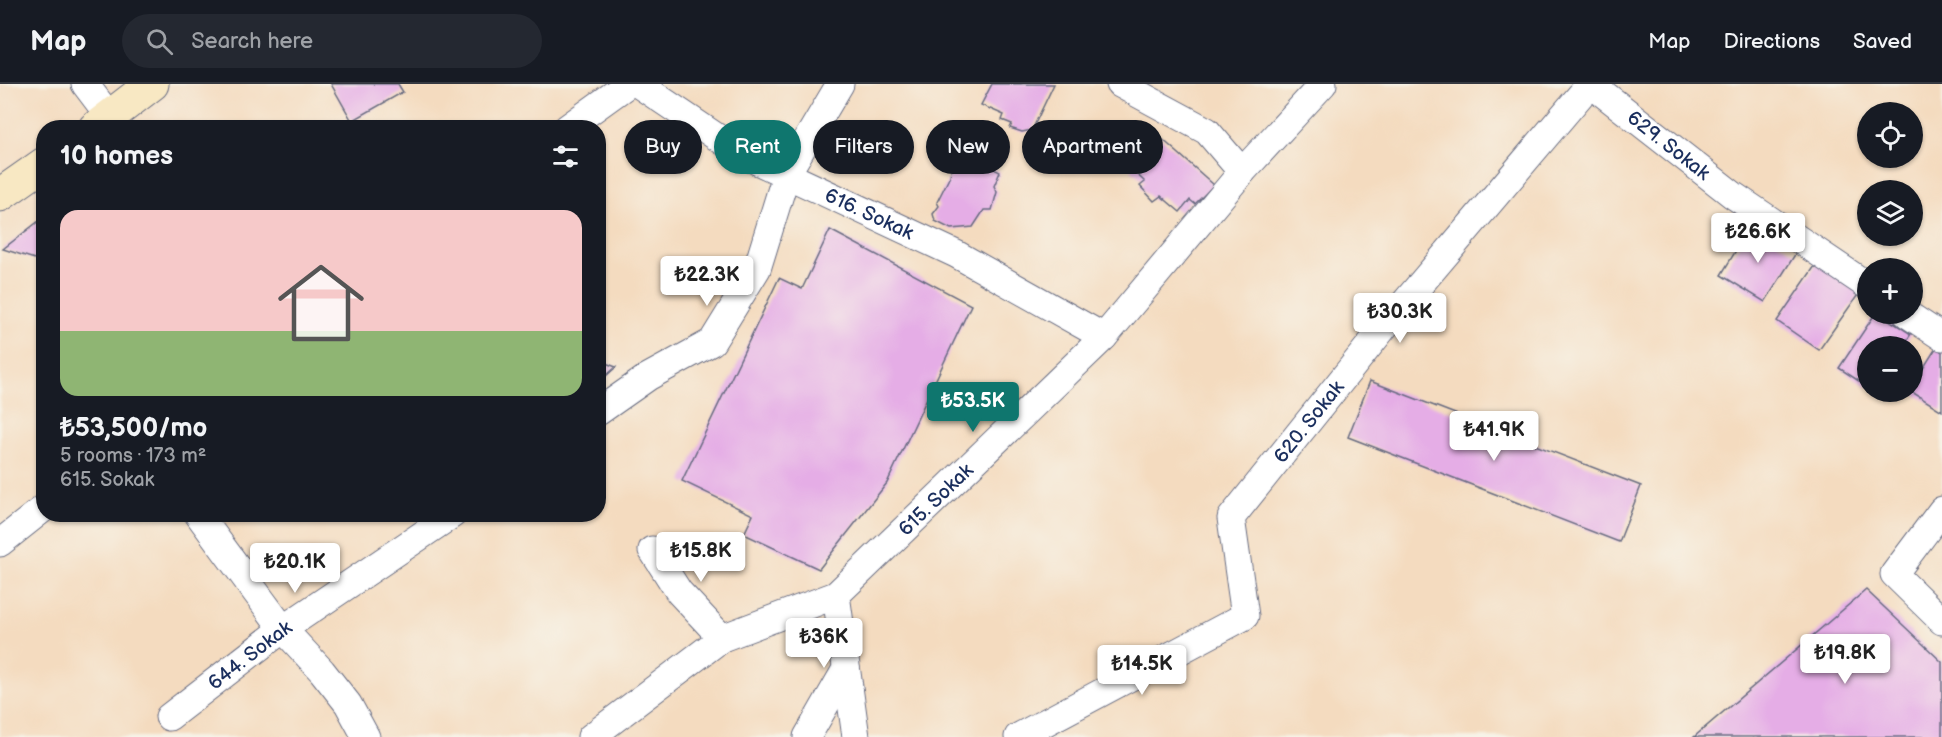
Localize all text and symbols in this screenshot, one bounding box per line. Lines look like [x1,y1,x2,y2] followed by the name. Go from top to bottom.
[122,14,542,68] search box
[30,25,86,58] text: Map
[143,25,176,58] icon: search
[191,28,313,55] text: Search here
[1648,29,1691,54] text: Map
[1724,29,1820,54] text: Directions
[1853,29,1912,54] text: Saved
[1857,102,1923,402] map controls
[1857,102,1923,168] button: locate
[1622,106,1715,186] street label: 629. Sokak
[624,120,702,174] chip: Buy
[714,120,801,174] chip: Rent
[813,120,914,174] chip: Filters
[926,120,1010,174] chip: New
[1022,120,1163,174] chip: Apartment
[549,140,582,173] icon: filters
[60,141,173,172] text: 10 homes
[1857,180,1923,246] button: layers
[821,183,917,246] street label: 616. Sokak
[1709,213,1807,264] pin: ₺26.6K
[1725,220,1791,244] text: ₺26.6K
[267,249,375,357] icon: home
[658,256,756,307] pin: ₺22.3K
[1857,258,1923,324] button: +
[674,263,740,287] text: ₺22.3K
[1351,293,1449,344] pin: ₺30.3K
[1367,300,1433,324] text: ₺30.3K
[1857,336,1923,402] button: −
[1269,376,1350,468] street label: 620. Sokak
[924,382,1022,433] pin: ₺53.5K
[941,389,1005,413] text: ₺53.5K
[1445,411,1543,462] pin: ₺41.9K
[60,413,207,444] text: ₺53,500/mo
[1464,418,1524,442] text: ₺41.9K
[60,444,206,468] text: 5 rooms · 173 m²
[894,459,979,541] street label: 615. Sokak
[60,468,154,492] text: 615. Sokak
[652,532,750,583] pin: ₺15.8K
[670,539,732,563] text: ₺15.8K
[246,543,344,594] pin: ₺20.1K
[264,550,326,574] text: ₺20.1K
[204,615,297,695] street label: 644. Sokak
[788,618,860,669] pin: ₺36K
[800,625,848,649] text: ₺36K
[1796,634,1894,685] pin: ₺19.8K
[1814,641,1876,665] text: ₺19.8K
[1093,645,1191,696] pin: ₺14.5K
[1111,652,1173,676] text: ₺14.5K

